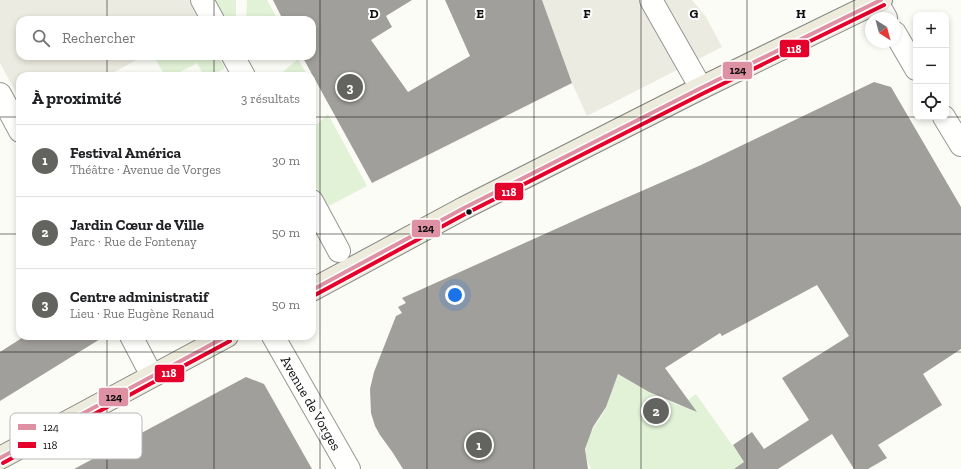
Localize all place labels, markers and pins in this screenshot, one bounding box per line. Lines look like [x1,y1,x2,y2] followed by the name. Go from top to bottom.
[337,72,363,102] pin: 3
[464,207,474,217] unlabelled marker
[643,396,669,426] pin: 2
[466,430,492,460] pin: 1

